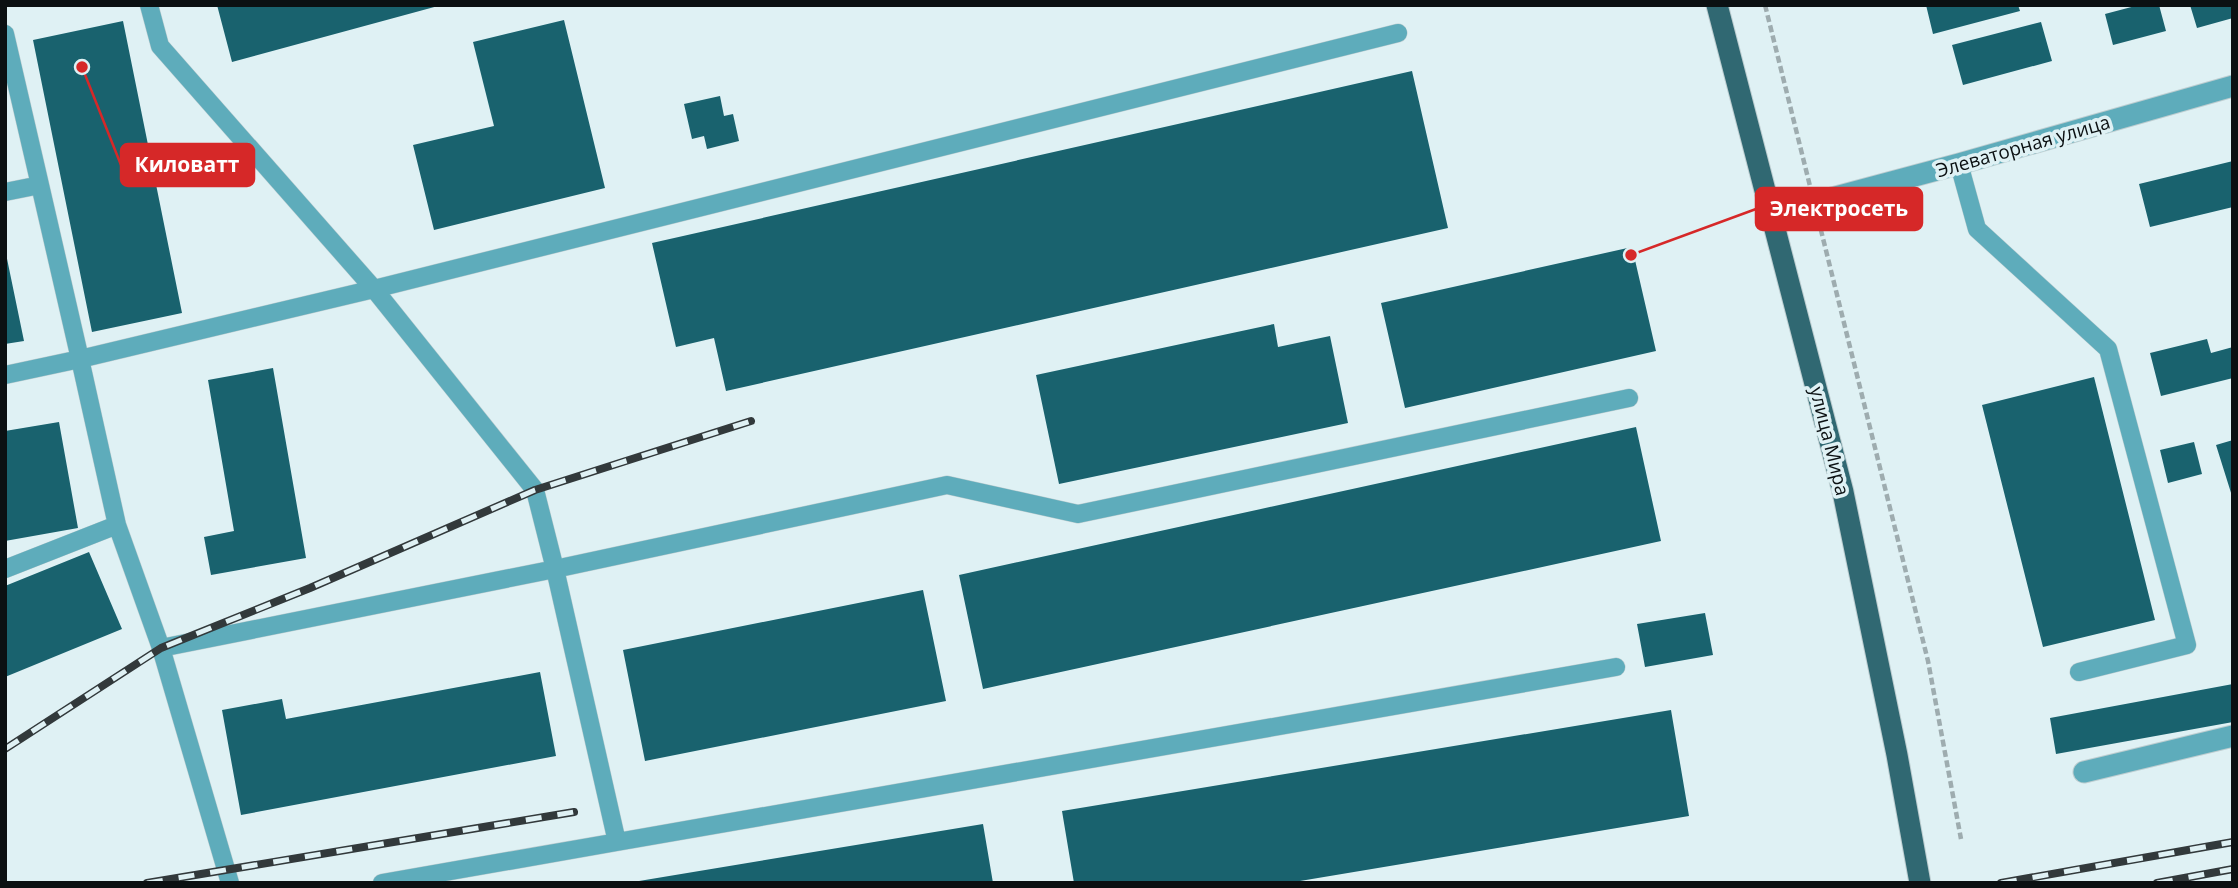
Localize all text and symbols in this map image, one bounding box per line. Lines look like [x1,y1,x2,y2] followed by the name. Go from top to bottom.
[1933,109,2113,183] street label: Элеваторная улица
[121,144,254,186] callout: Киловатт
[135,150,240,178] text: Киловатт
[1756,188,1922,230] callout: Электросеть
[1770,194,1908,222] text: Электросеть
[1804,384,1856,498] street label: улица Мира

